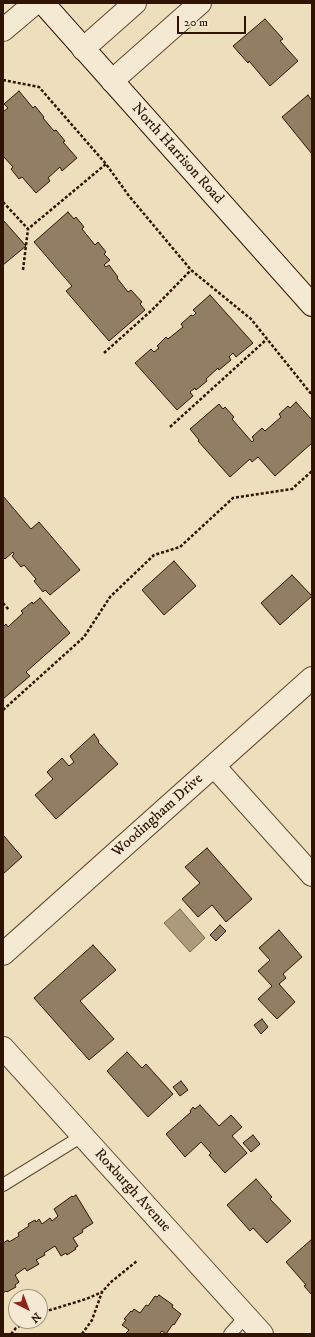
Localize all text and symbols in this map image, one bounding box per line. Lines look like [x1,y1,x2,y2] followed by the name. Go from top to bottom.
[179,8,248,34] scale bar
[184,15,208,30] text: 20 m
[127,100,227,208] street label: North Harrison Road
[109,770,207,862] street label: Woodingham Drive
[90,1146,174,1236] street label: Roxburgh Avenue
[8,1289,48,1329] north arrow
[27,1309,43,1325] text: N

